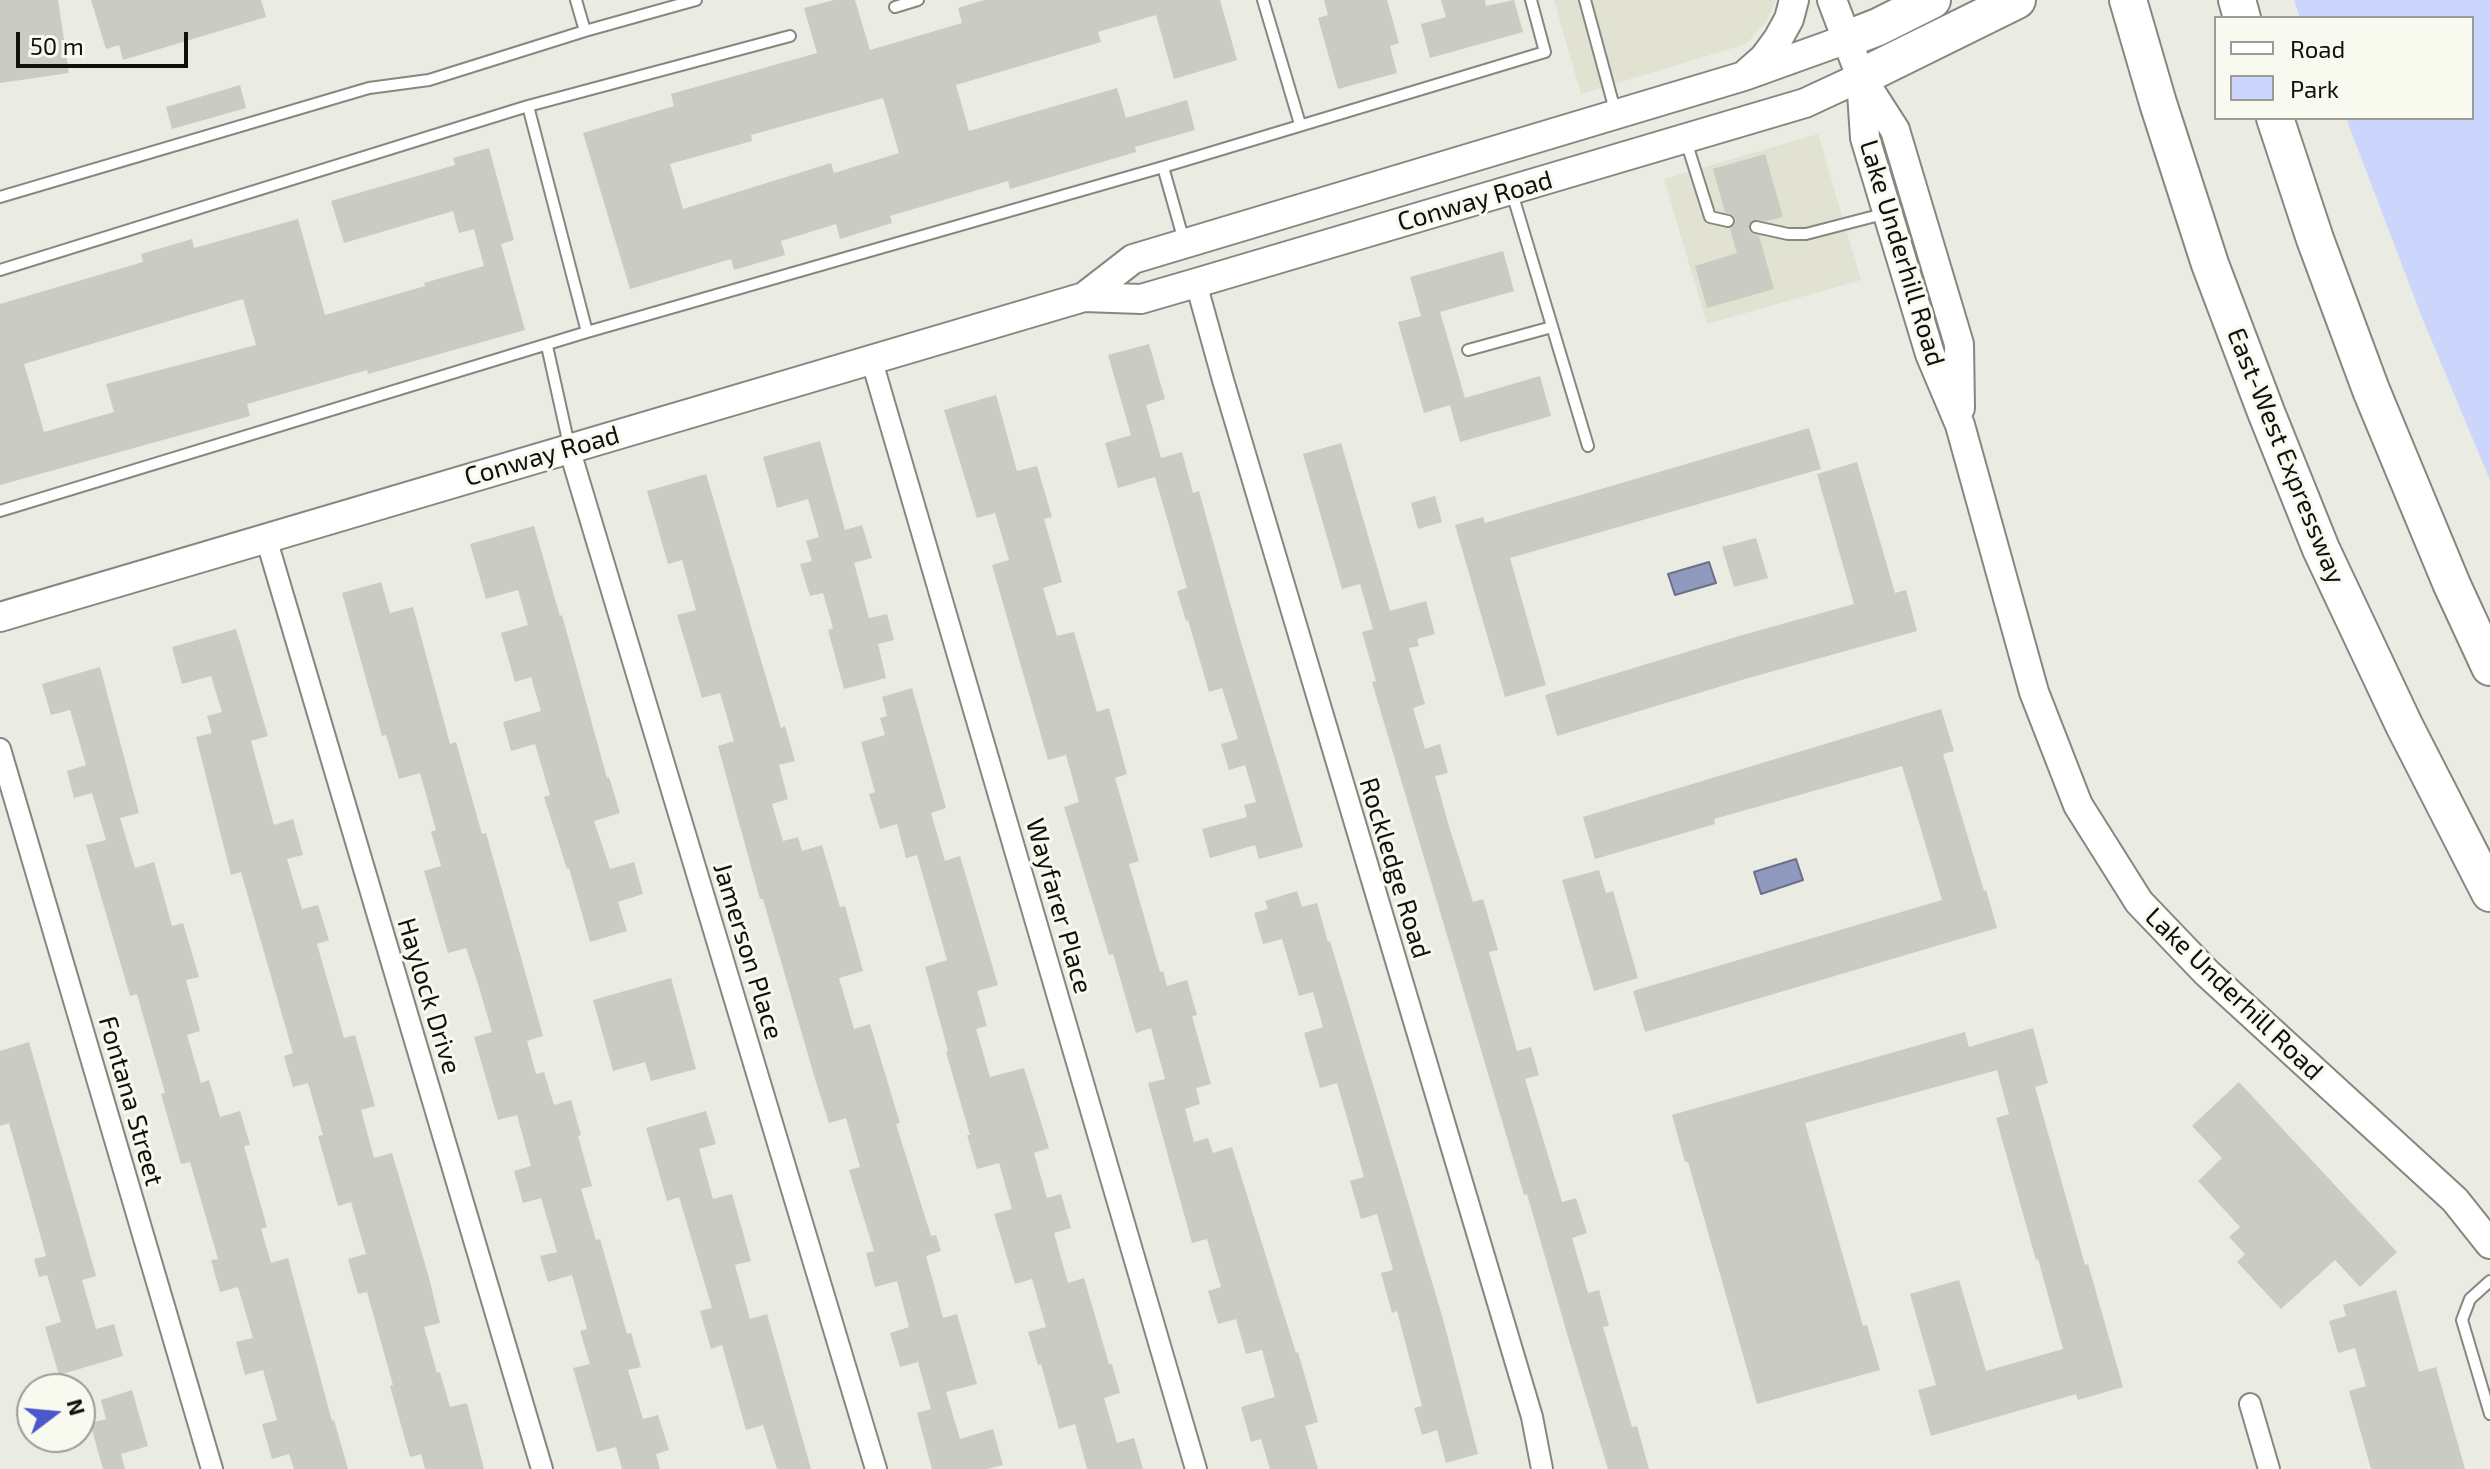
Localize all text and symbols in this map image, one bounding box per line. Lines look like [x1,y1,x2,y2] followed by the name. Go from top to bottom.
[20,16,192,66] scale bar
[2214,16,2474,120] legend
[30,31,84,60] text: 50 m
[2290,34,2345,63] text: Road
[2290,74,2339,103] text: Park
[1853,136,1951,370] street label: Lake Underhill Road
[1394,164,1556,238] street label: Conway Road
[2220,323,2352,589] street label: East-West Expressway
[461,419,623,493] street label: Conway Road
[1353,774,1437,962] street label: Rockledge Road
[1019,815,1099,997] street label: Wayfarer Place
[706,859,790,1043] street label: Jamerson Place
[2139,901,2329,1087] street label: Lake Underhill Road
[390,914,468,1078] street label: Haylock Drive
[92,1013,170,1189] street label: Fontana Street
[16,1373,96,1453] north arrow
[62,1396,92,1418] text: N

